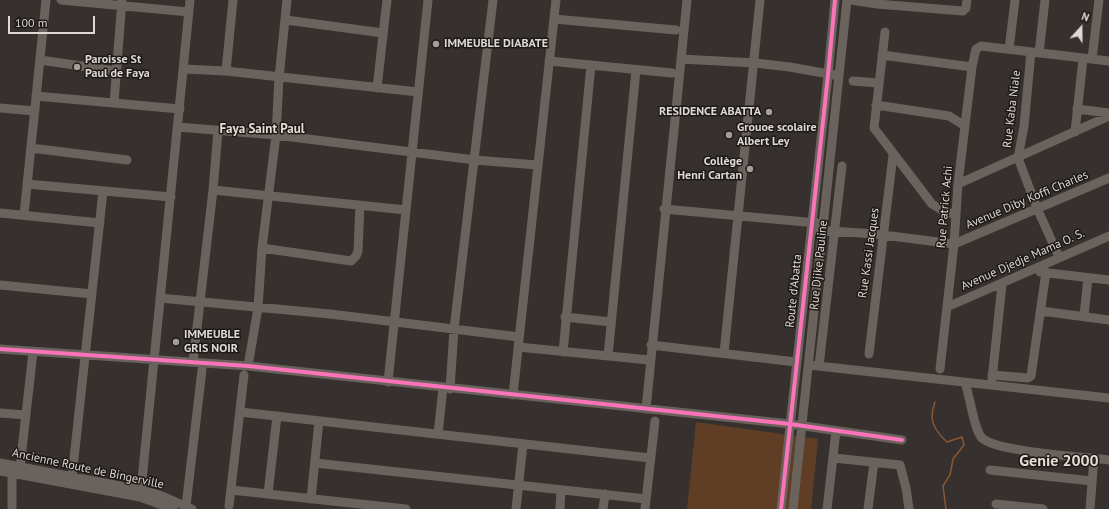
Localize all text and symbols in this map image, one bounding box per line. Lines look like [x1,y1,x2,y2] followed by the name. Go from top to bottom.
[10,8,97,34] scale bar
[1061,8,1101,48] north arrow
[1079,9,1091,25] text: N
[15,15,48,30] text: 100 m
[444,37,548,51] place label: IMMEUBLE DIABATE
[431,39,441,49] marker: IMMEUBLE DIABATE
[85,53,150,81] place label: Paroisse St Paul de Faya
[72,62,82,72] marker: Paroisse St Paul de Faya
[1000,69,1024,149] street label: Rue Kaba Niale
[659,105,761,119] place label: RESIDENCE ABATTA
[764,107,774,117] marker: RESIDENCE ABATTA
[219,121,305,137] district label: Faya Saint Paul
[737,121,817,149] place label: Grouoe scolaire Albert Ley
[724,130,734,140] marker: Grouoe scolaire Albert Ley
[677,155,742,183] place label: Collège Henri Cartan
[745,164,755,174] marker: Collège Henri Cartan
[934,165,956,249] street label: Rue Patrick Achi
[964,168,1090,232] street label: Avenue Diby Koffi Charles
[856,207,882,299] street label: Rue Kassi Jacques
[807,219,831,311] street label: Rue Djike Pauline
[959,226,1087,294] street label: Avenue Djedje Mama O. S.
[783,254,805,328] street label: Route d'Abatta
[184,328,240,356] place label: IMMEUBLE GRIS NOIR
[171,337,181,347] marker: IMMEUBLE GRIS NOIR
[11,446,165,492] street label: Ancienne Route de Bingerville
[1019,451,1099,471] district label: Genie 2000

